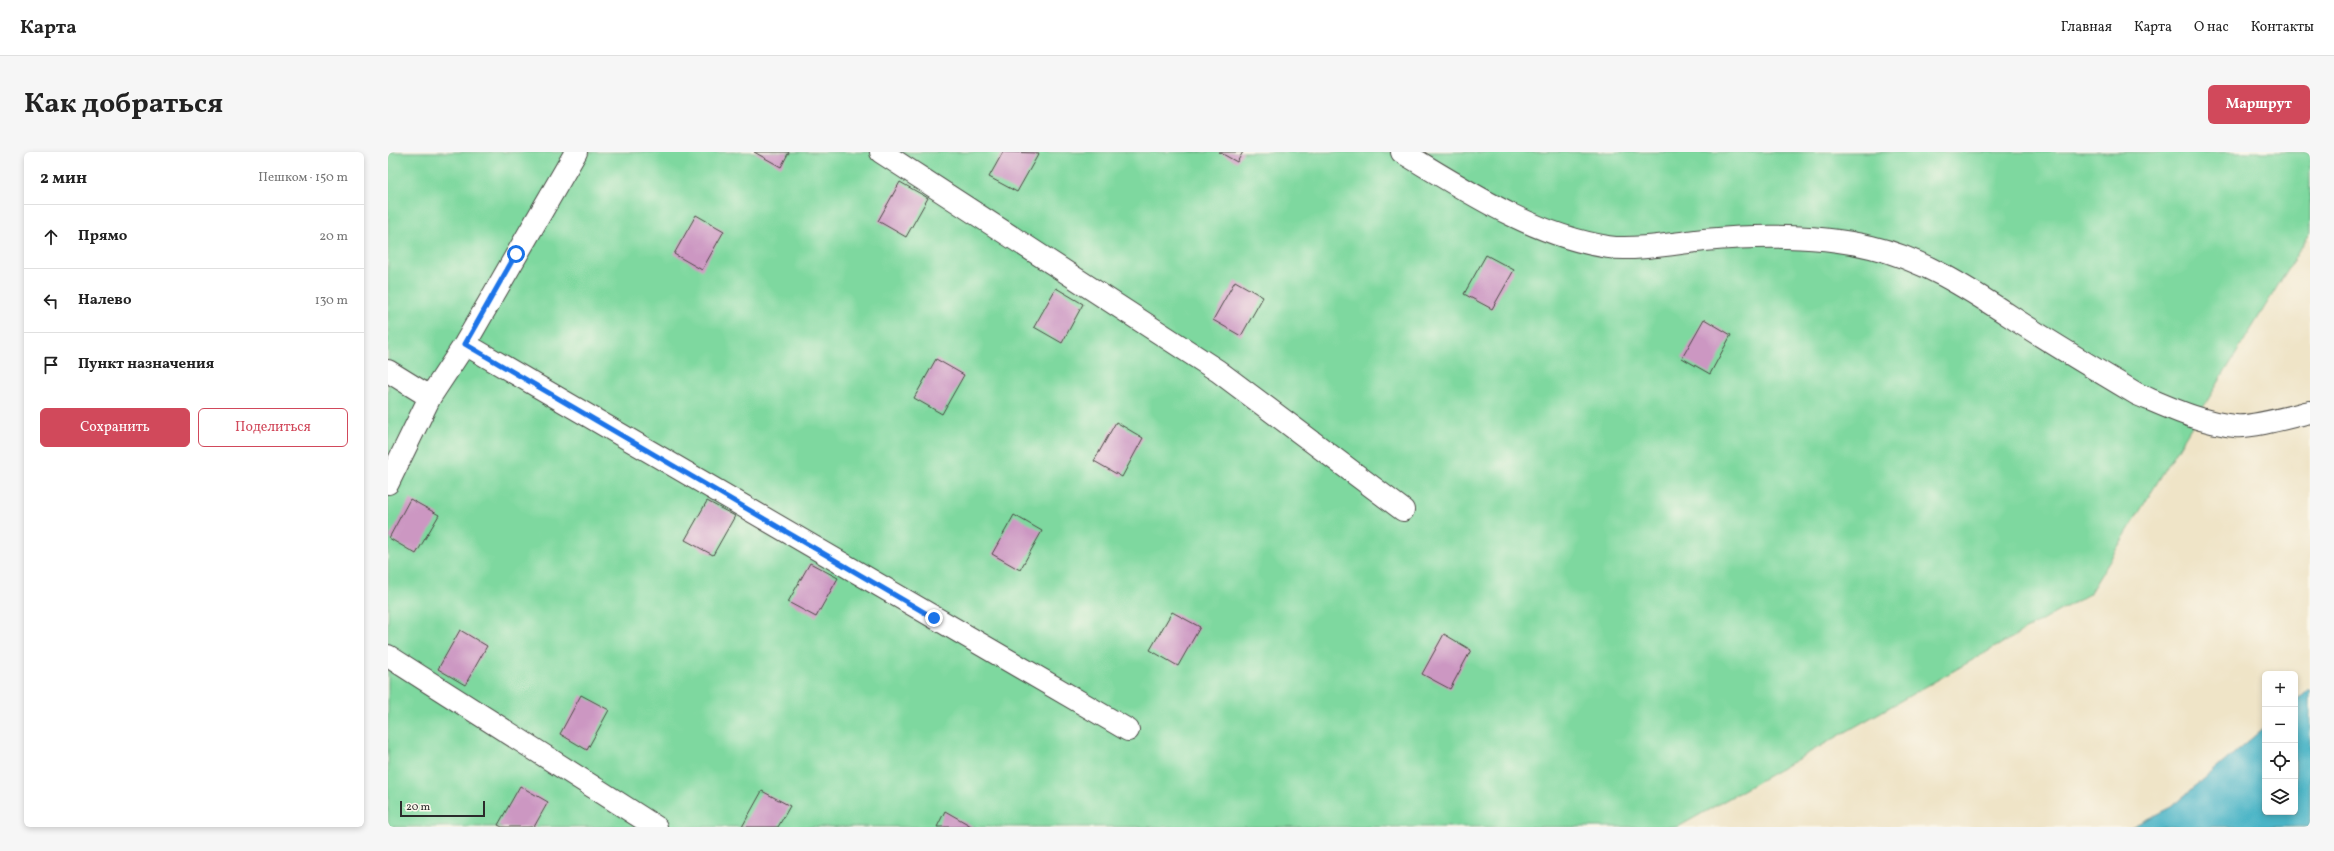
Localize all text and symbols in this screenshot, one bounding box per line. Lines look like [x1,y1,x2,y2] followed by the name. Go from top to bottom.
[20,15,77,41] text: Карта
[2061,18,2112,37] text: Главная
[2134,18,2172,37] text: Карта
[2194,18,2229,37] text: О нас
[2251,18,2314,37] text: Контакты
[24,85,223,124] text: Как добраться
[2208,85,2310,124] button: Маршрут
[40,167,87,190] text: 2 мин
[258,169,348,187] text: Пешком · 150 m
[40,226,62,248] icon: ahead
[78,226,127,247] text: Прямо
[319,228,348,246] text: 20 m
[507,245,525,263] route start
[40,290,62,312] icon: left
[78,290,132,311] text: Налево
[315,292,348,310] text: 130 m
[40,354,62,376] icon: arrive
[78,354,214,375] text: Пункт назначения
[40,408,190,447] button: Сохранить
[198,408,348,447] button: Поделиться
[925,609,943,627] route end
[2262,671,2298,815] map controls
[2262,671,2298,707] button: +
[2262,707,2298,743] button: −
[2262,743,2298,779] button: locate
[2262,779,2298,815] button: layers
[400,799,485,818] scale bar
[406,800,430,815] text: 20 m

